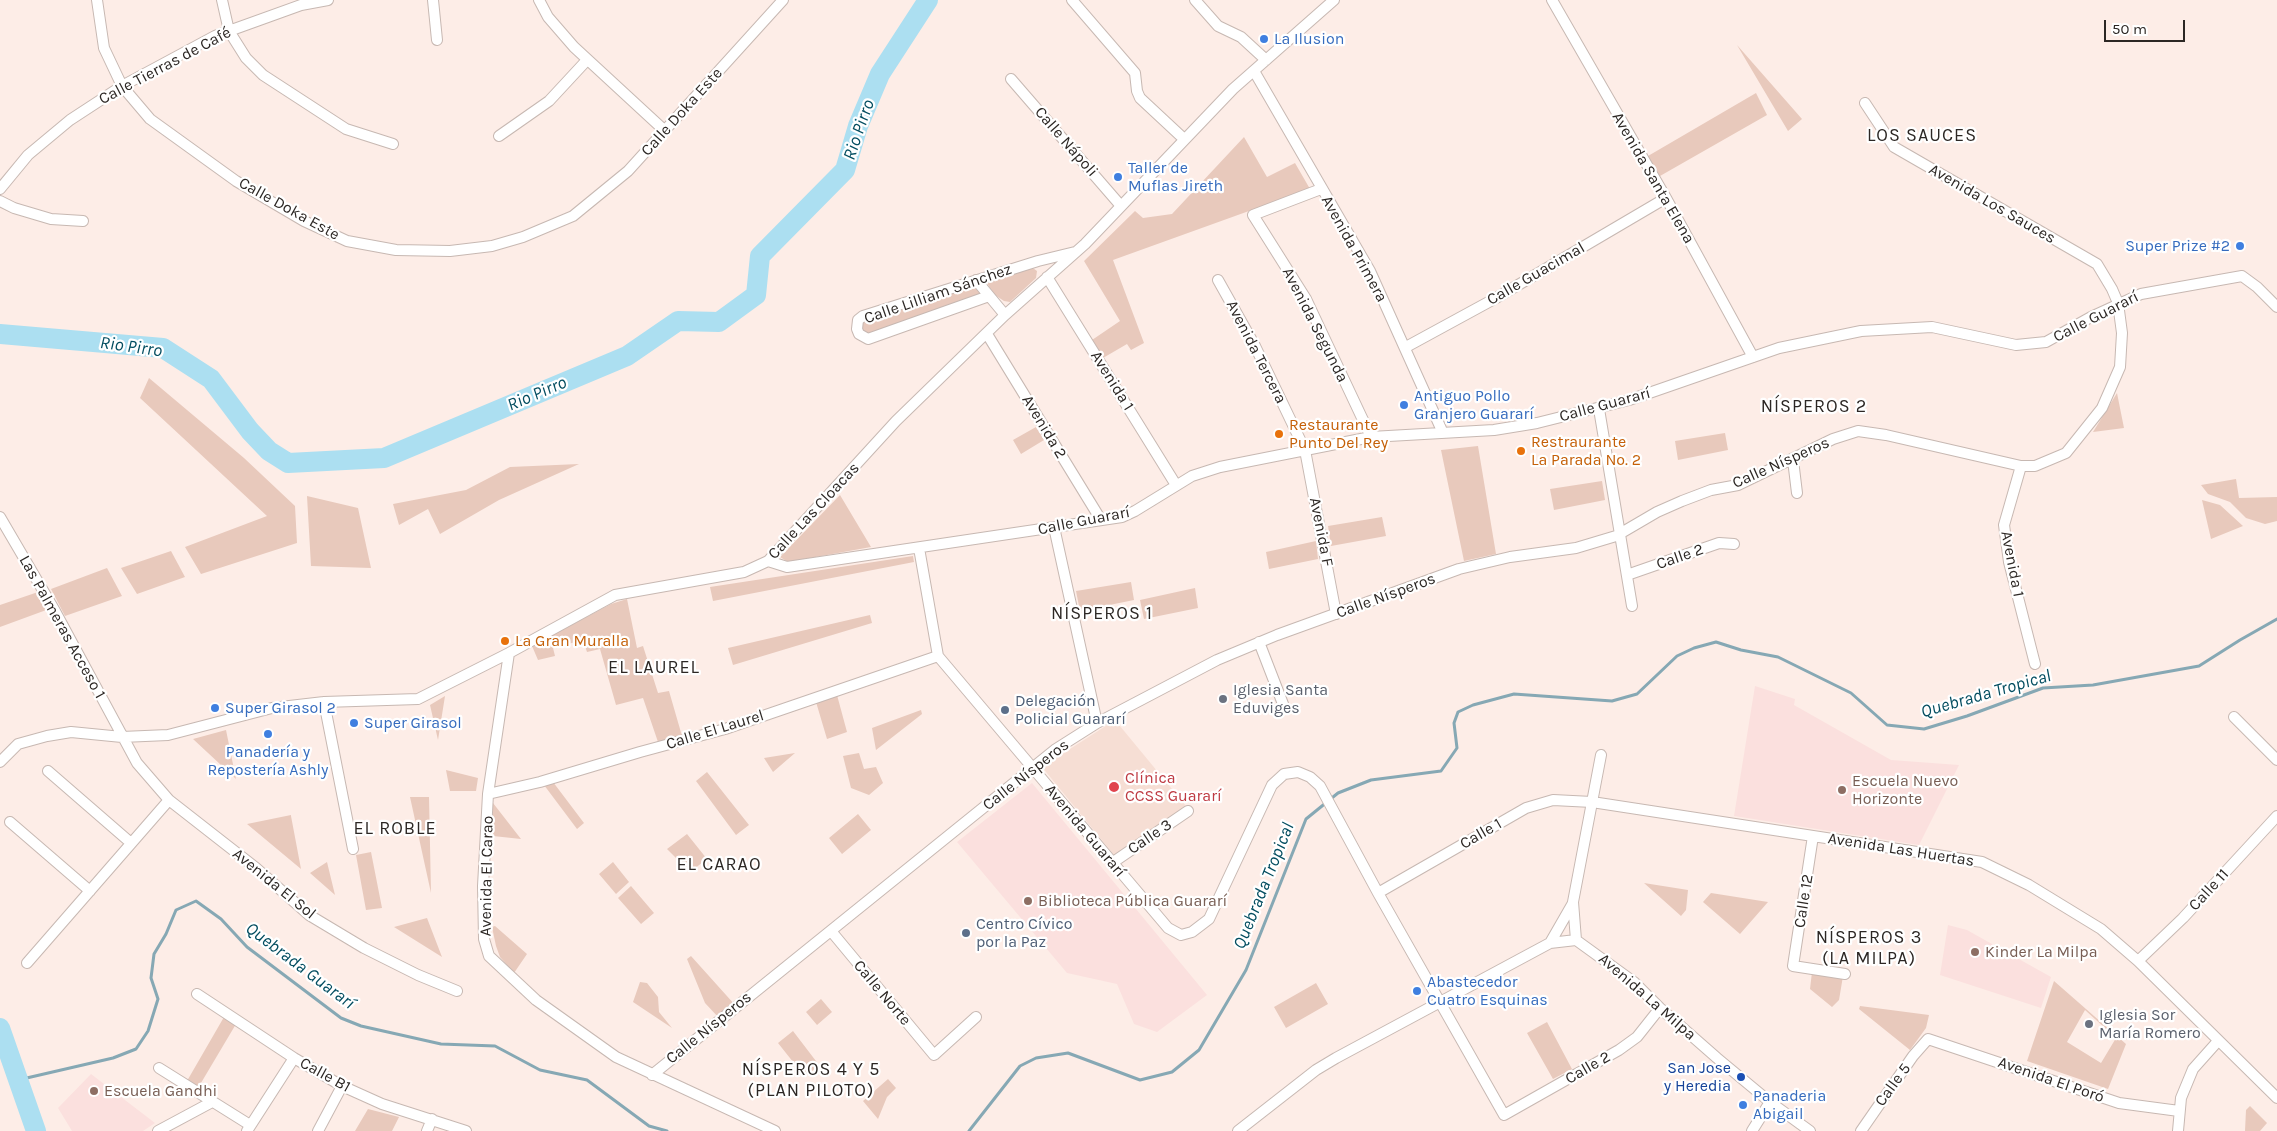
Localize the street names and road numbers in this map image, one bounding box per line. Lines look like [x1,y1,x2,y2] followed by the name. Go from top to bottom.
[96,23,234,109] street label: Calle Tierras de Café
[637,64,727,160] street label: Calle Doka Este
[1030,103,1102,181] street label: Calle Nápoli
[1608,109,1698,247] street label: Avenida Santa Elena
[1925,160,2059,248] street label: Avenida Los Sauces
[235,173,343,245] street label: Calle Doka Este
[1317,192,1391,306] street label: Avenida Primera
[1484,238,1588,310] street label: Calle Guacimal
[862,260,1014,328] street label: Calle Lilliam Sánchez
[1278,264,1352,386] street label: Avenida Segunda
[2050,287,2142,347] street label: Calle Guararí
[1222,297,1290,407] street label: Avenida Tercera
[1086,348,1138,414] street label: Avenida 1
[1557,384,1653,426] street label: Calle Guararí
[1018,392,1070,462] street label: Avenida 2
[1729,433,1833,493] street label: Calle Nísperos
[764,459,864,563] street label: Calle Las Cloacas
[1305,496,1337,568] street label: Avenida F
[1036,503,1132,539] street label: Calle Guararí
[1996,529,2028,599] street label: Avenida 1
[1654,540,1706,574] street label: Calle 2
[15,552,109,702] street label: Las Palmeras Acceso 1
[1334,569,1438,623] street label: Calle Nísperos
[664,706,766,754] street label: Calle El Laurel
[979,735,1073,815] street label: Calle Nísperos
[1041,781,1129,881] street label: Avenida Guararí
[1457,814,1505,854] street label: Calle 1
[476,815,498,937] street label: Avenida El Carao
[1124,815,1176,859] street label: Calle 3
[1827,829,1975,871] street label: Avenida Las Huertas
[228,845,320,923] street label: Avenida El Sol
[2185,865,2233,915] street label: Calle 11
[1790,873,1818,929] street label: Calle 12
[1594,950,1700,1044] street label: Avenida La Milpa
[849,956,915,1030] street label: Calle Norte
[662,988,756,1068] street label: Calle Nísperos
[1562,1047,1614,1089] street label: Calle 2
[296,1053,354,1097] street label: Calle B1
[1995,1053,2107,1107] street label: Avenida El Poró
[1871,1060,1915,1110] street label: Calle 5

